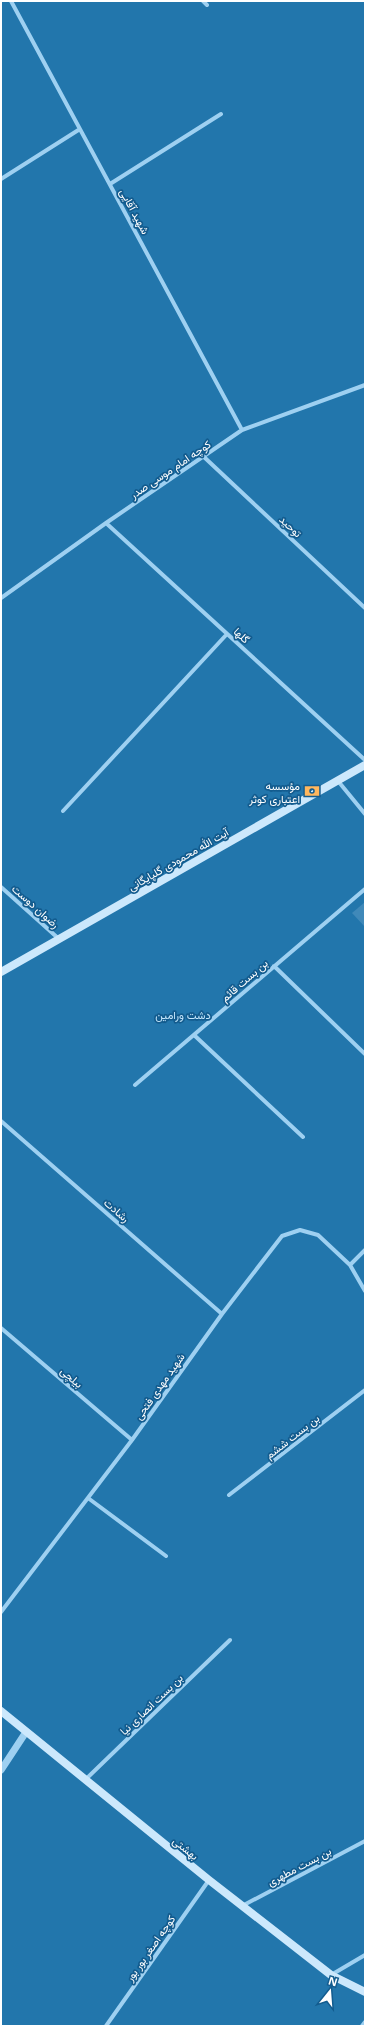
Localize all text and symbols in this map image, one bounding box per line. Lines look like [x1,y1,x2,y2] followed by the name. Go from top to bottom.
[117,186,153,237] street label: شهید آقایی
[126,436,214,503] street label: کوچه امام موسی صدر
[277,512,306,541] street label: توحید
[231,624,253,646] street label: گلها
[248,778,300,806] place label: مؤسسه اعتباری کوثر
[303,782,321,800] bank icon: مؤسسه اعتباری کوثر
[125,823,233,895] street label: آیت الله محمودی گلپایگانی
[9,881,63,931] street label: رضوان دوست
[217,955,271,1005] street label: بن بست قائم
[155,1007,211,1022] park label: دشت ورامین
[101,1195,133,1225] street label: رشادت
[130,1349,188,1422] street label: شهید مهدی فتحی
[57,1363,86,1392] street label: بیلچی
[262,1410,323,1463] street label: بن بست ششم
[116,1670,186,1738] street label: بن بست انصاری نیا
[170,1833,202,1863] street label: بهشتی
[264,1843,334,1889] street label: بن بست مطهری
[121,1912,179,1985] street label: کوچه اصغر بور بور
[310,1971,350,2011] north arrow
[327,1972,340,1989] text: N

